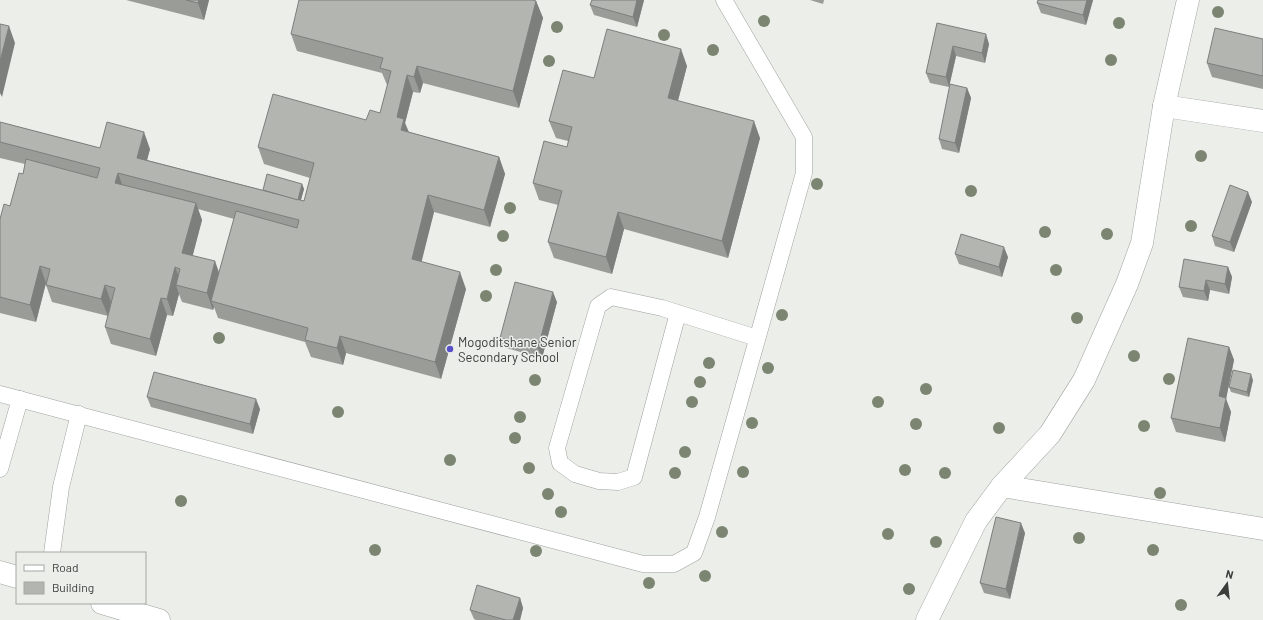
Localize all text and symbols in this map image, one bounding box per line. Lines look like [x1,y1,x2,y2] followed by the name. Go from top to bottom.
[458,334,577,365] place label: Mogoditshane Senior Secondary School
[445,344,455,354] marker: Mogoditshane Senior Secondary School
[16,552,146,604] legend
[52,560,79,574] text: Road
[1207,564,1247,604] north arrow
[1224,567,1235,581] text: N
[52,580,94,594] text: Building

